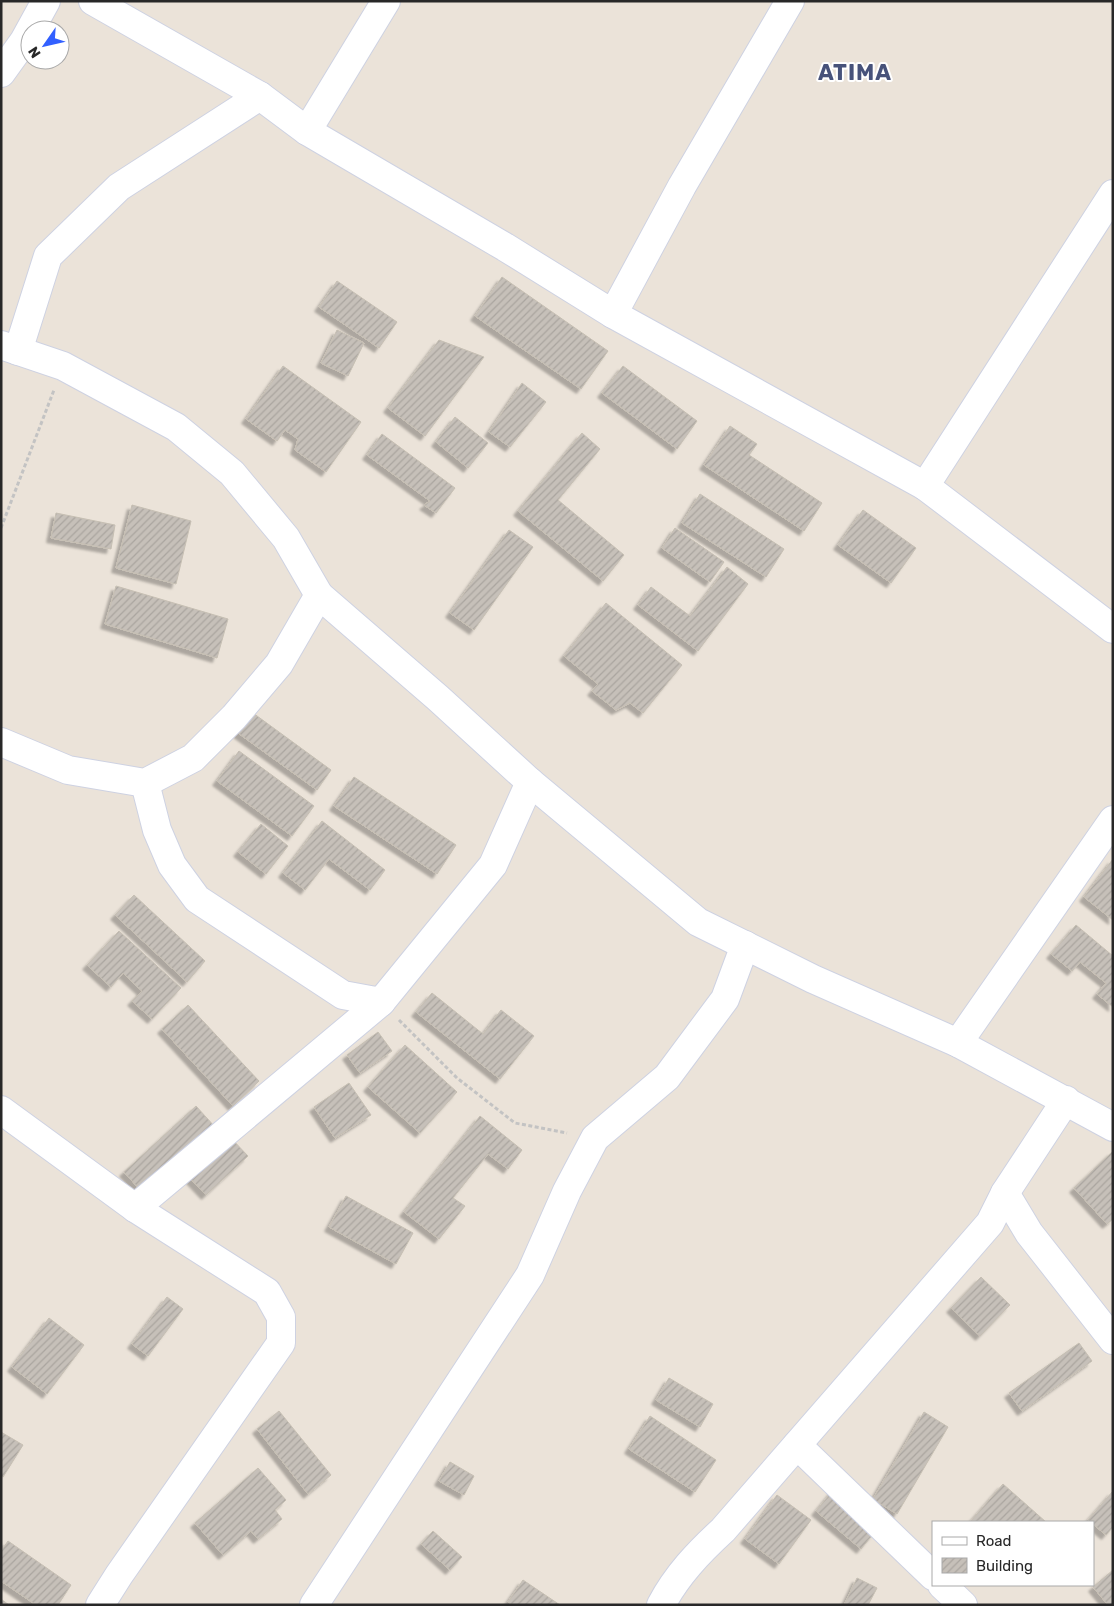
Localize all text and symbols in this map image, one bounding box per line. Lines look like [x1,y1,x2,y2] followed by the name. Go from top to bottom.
[20,20,70,70] north arrow
[25,43,45,61] text: N
[818,59,892,86] district label: ATIMA
[932,1521,1094,1586] legend
[976,1532,1012,1550] text: Road
[976,1557,1033,1575] text: Building

